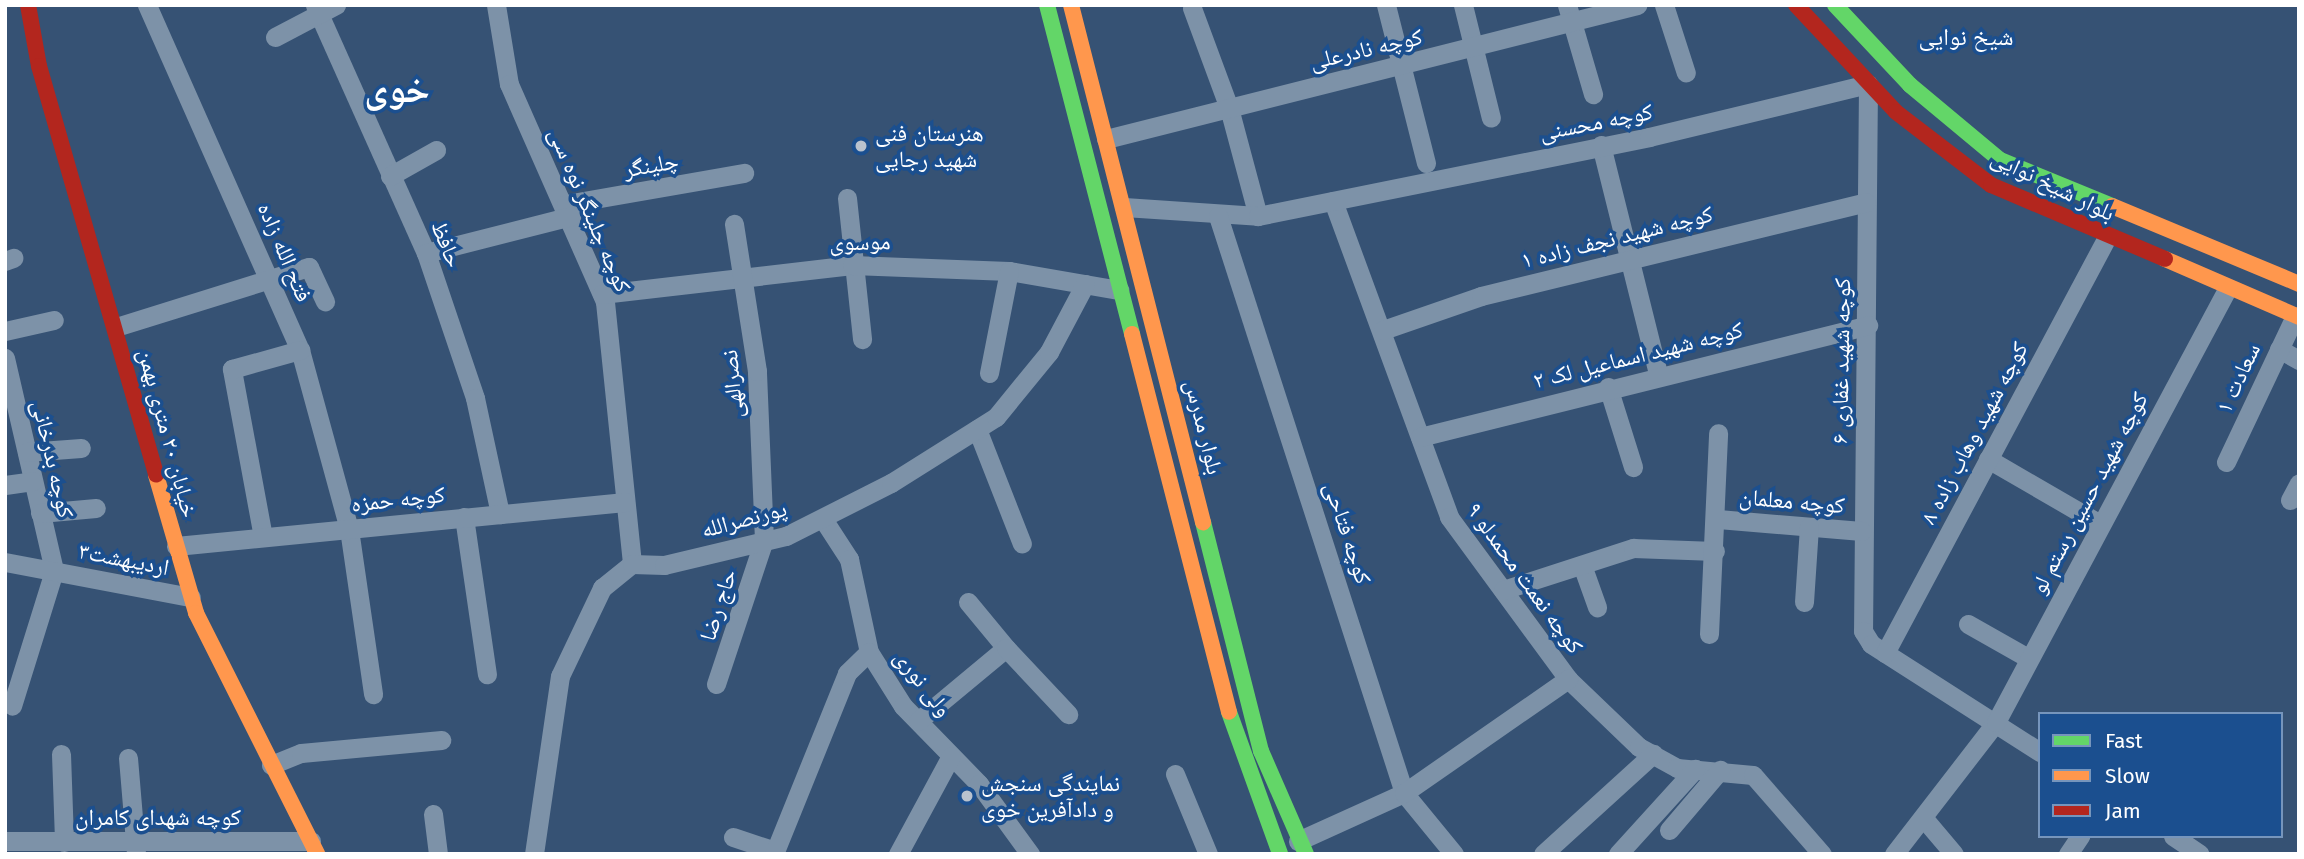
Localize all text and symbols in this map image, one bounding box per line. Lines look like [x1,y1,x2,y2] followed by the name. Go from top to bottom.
[1307,23,1425,75] street label: کوچه نادرعلی
[1918,24,2014,52] district label: شیخ نوایی
[364,68,430,112] district label: خوی
[1537,97,1655,147] street label: کوچه محسنی
[875,119,984,173] place label: هنرستان فنی شهید رجایی
[543,124,637,296] street label: کوچه چلینگر نوه سی
[853,138,869,154] marker: هنرستان فنی شهید رجایی
[1987,143,2119,227] street label: بلوار شیخ نوایی
[621,147,681,183] street label: چلینگر
[252,198,318,306] street label: فتح الله زاده
[1518,200,1716,274] street label: کوچه شهید نجف زاده ۱
[425,217,469,271] street label: حافظ
[829,228,891,256] street label: موسوی
[1826,278,1856,444] street label: کوچه شهید غفاری ۶
[1530,316,1746,394] street label: کوچه شهید اسماعیل لک ۲
[1914,337,2034,529] street label: کوچه شهید وهاب زاده ۸
[2210,339,2266,417] street label: سعادت ۱
[132,346,204,520] street label: خیابان ۲۰ متری بهمن
[715,349,749,419] street label: نصرالهی
[1179,377,1229,477] street label: بلوار مدرس
[2024,387,2154,599] street label: کوچه شهید حسین رستم لو
[26,397,80,521] street label: کوچه بدرخانی
[1319,479,1377,587] street label: کوچه فتاحی
[350,480,446,518] street label: کوچه حمزه
[1738,483,1846,519] street label: کوچه معلمان
[698,494,790,544] street label: پورنصرالله
[1461,497,1589,659] street label: کوچه نعمت محمدلو ۹
[76,537,172,581] street label: اردیبهشت۳
[693,566,743,644] street label: حاج رضا
[888,644,958,722] street label: ولی نوری
[2038,712,2283,838] legend
[2105,728,2143,754] text: Fast
[2105,763,2150,789] text: Slow
[981,769,1120,823] place label: نمایندگی سنجش و دادآفرین خوی
[959,788,975,804] marker: نمایندگی سنجش و دادآفرین خوی
[2105,798,2141,824] text: Jam
[75,803,241,831] street label: کوچه شهدای کامران

